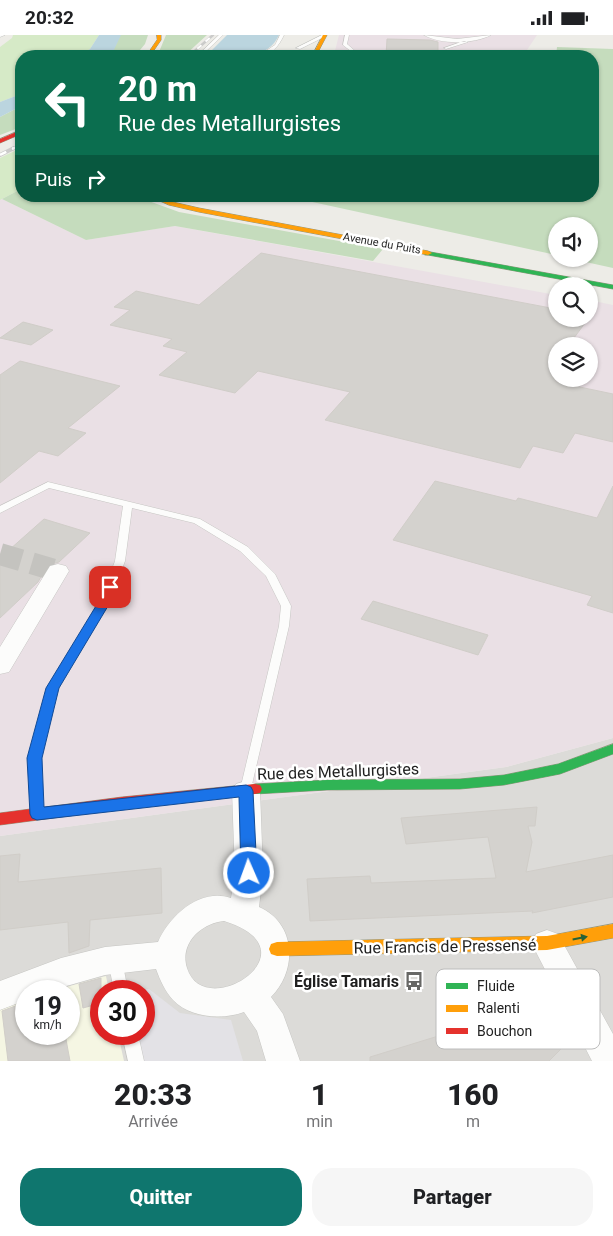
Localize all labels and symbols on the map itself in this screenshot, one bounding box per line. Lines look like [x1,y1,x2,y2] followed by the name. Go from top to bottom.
[342,230,422,257] street label: Avenue du Puits
[89,566,131,608] pin
[257,759,419,784] street label: Rue des Metallurgistes
[222,846,274,898] position arrow
[573,934,588,942] one-way arrow
[353,935,537,958] street label: Rue Francis de Pressensé
[436,969,600,1049] legend
[403,970,425,992] bus stop icon: Église Tamaris
[294,972,399,991] place label: Église Tamaris
[477,978,515,994] text: Fluide
[90,980,155,1045] speed limit sign: 30
[477,1000,520,1016] text: Ralenti
[477,1023,532,1039] text: Bouchon

